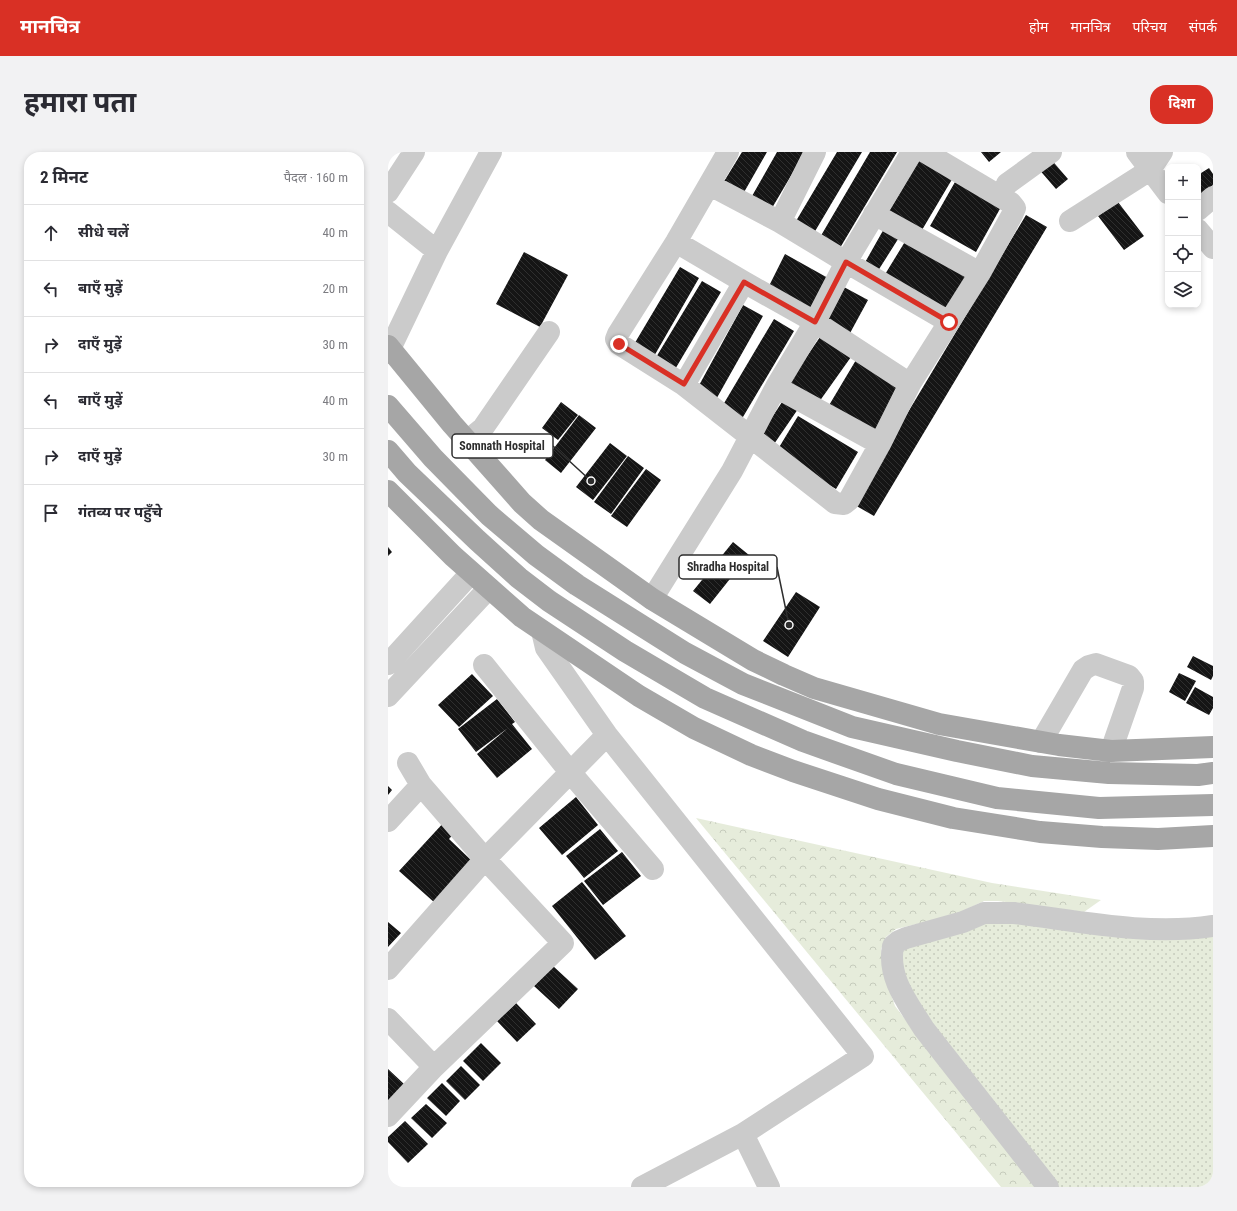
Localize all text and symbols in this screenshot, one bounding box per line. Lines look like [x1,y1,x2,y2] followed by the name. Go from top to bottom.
[20,15,80,38] text: मानचित्र
[1029,19,1048,35] text: होम
[1070,19,1111,35] text: मानचित्र
[1133,19,1167,35] text: परिचय
[1189,19,1217,35] text: संपर्क
[1150,85,1213,124] button: दिशा
[24,86,136,119] text: हमारा पता
[1165,164,1201,308] map controls
[1165,164,1201,200] button: +
[40,167,88,187] text: 2 मिनट
[284,170,348,185] text: पैदल · 160 m
[1165,200,1201,236] button: −
[40,222,62,244] icon: ahead
[78,223,129,241] text: सीधे चलें
[322,225,348,240] text: 40 m
[1165,236,1201,272] button: locate
[1165,272,1201,308] button: layers
[40,278,62,300] icon: left
[78,279,123,297] text: बाएँ मुड़ें
[322,281,348,296] text: 20 m
[940,313,958,331] route start
[40,334,62,356] icon: right
[78,335,122,353] text: दाएँ मुड़ें
[610,335,628,353] route end
[322,337,348,352] text: 30 m
[40,390,62,412] icon: left
[78,391,123,409] text: बाएँ मुड़ें
[322,393,348,408] text: 40 m
[452,434,553,458] callout: Somnath Hospital
[459,439,545,453] text: Somnath Hospital
[40,446,62,468] icon: right
[78,447,122,465] text: दाएँ मुड़ें
[322,449,348,464] text: 30 m
[40,502,62,524] icon: arrive
[78,503,162,521] text: गंतव्य पर पहुँचे
[679,555,777,579] callout: Shradha Hospital
[687,560,769,574] text: Shradha Hospital

